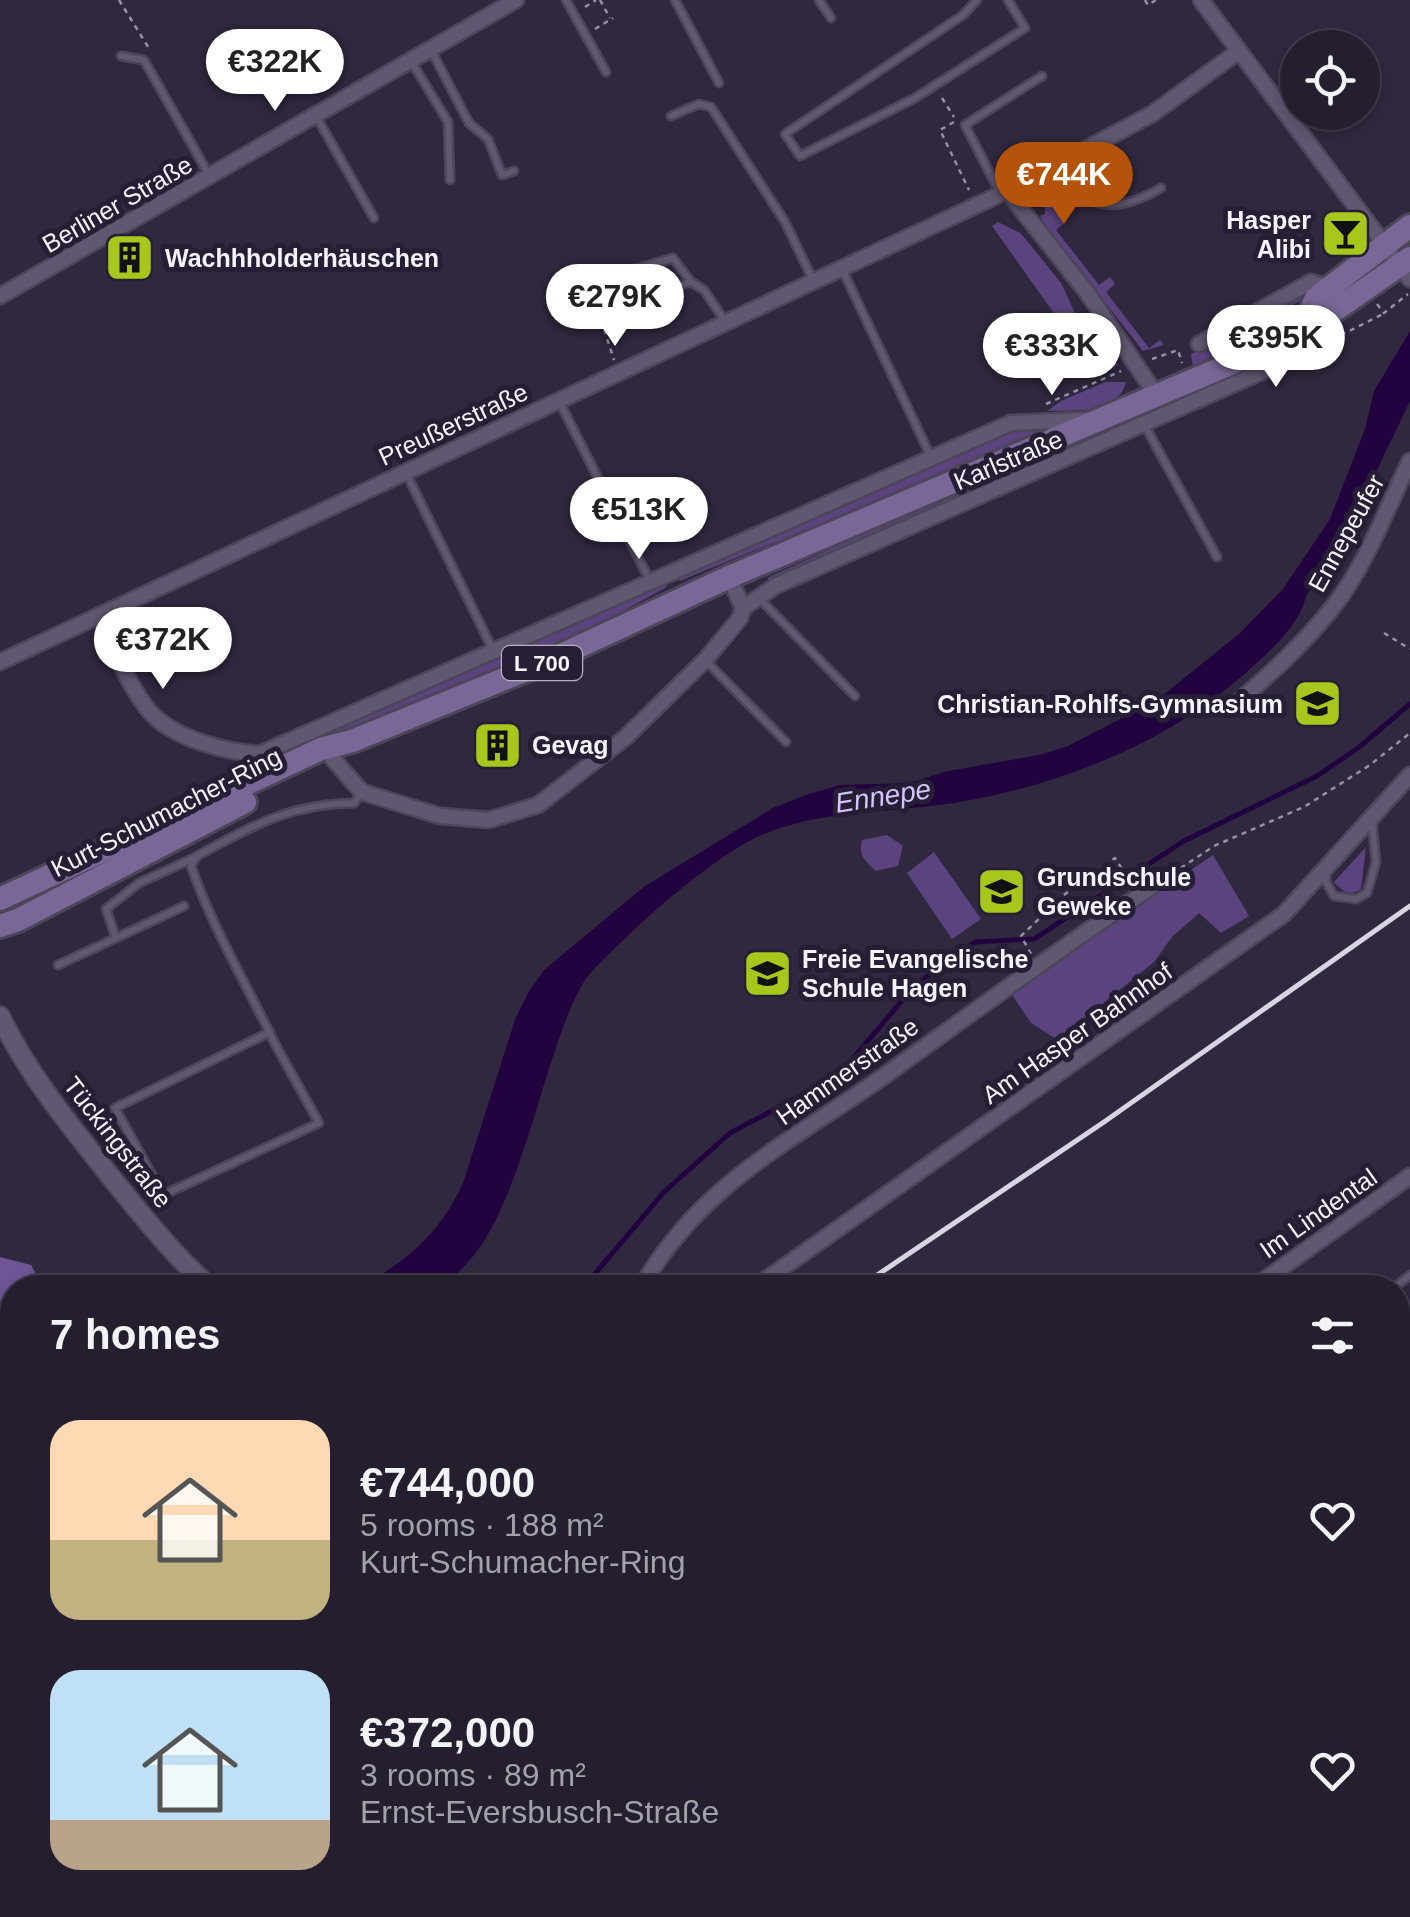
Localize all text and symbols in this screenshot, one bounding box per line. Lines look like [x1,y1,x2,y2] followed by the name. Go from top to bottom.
[205,29,345,114] pin: €322K
[1280,30,1380,130] map controls
[1280,30,1380,130] button: locate
[228,43,322,79] text: €322K
[994,142,1134,227] pin: €744K
[37,150,197,258] street label: Berliner Straße
[1017,156,1111,192] text: €744K
[1226,206,1311,263] place label: Hasper Alibi
[1320,208,1372,260] bar icon: Hasper Alibi
[104,232,156,284] building icon: Wachhholderhäuschen
[165,244,439,272] place label: Wachhholderhäuschen
[545,264,685,349] pin: €279K
[568,278,662,314] text: €279K
[1206,305,1346,390] pin: €395K
[982,313,1122,398] pin: €333K
[1229,319,1323,355] text: €395K
[1005,327,1099,363] text: €333K
[374,377,532,471] street label: Preußerstraße
[949,425,1067,495] street label: Karlstraße
[1302,470,1390,596] street label: Ennepeufer
[569,477,709,562] pin: €513K
[592,491,686,527] text: €513K
[93,607,233,692] pin: €372K
[116,621,210,657] text: €372K
[502,646,582,680] road number: L 700
[1292,678,1344,730] school or university icon: Christian-Rohlfs-Gymnasium
[937,690,1283,718] place label: Christian-Rohlfs-Gymnasium
[471,719,523,771] building icon: Gevag
[532,731,608,759] place label: Gevag
[46,742,286,882] street label: Kurt-Schumacher-Ring
[833,773,933,819] water label: Ennepe
[1037,863,1191,920] place label: Grundschule Geweke
[976,865,1028,917] school or university icon: Grundschule Geweke
[802,945,1029,1002] place label: Freie Evangelische Schule Hagen
[741,947,793,999] school or university icon: Freie Evangelische Schule Hagen
[977,957,1177,1109] street label: Am Hasper Bahnhof
[771,1012,923,1130] street label: Hammerstraße
[58,1071,178,1213] street label: Tückingstraße
[1254,1162,1382,1264] street label: Im Lindental
[1305,1308,1360,1363] icon: filters
[50,1311,220,1358] text: 7 homes
[360,1459,535,1506] text: €744,000
[130,1460,250,1580] icon: home
[1305,1493,1360,1548] icon: heart
[360,1507,604,1543] text: 5 rooms · 188 m²
[360,1544,685,1580] text: Kurt-Schumacher-Ring
[360,1709,535,1756] text: €372,000
[130,1710,250,1830] icon: home
[1305,1743,1360,1798] icon: heart
[360,1757,586,1793] text: 3 rooms · 89 m²
[360,1794,719,1830] text: Ernst-Eversbusch-Straße

